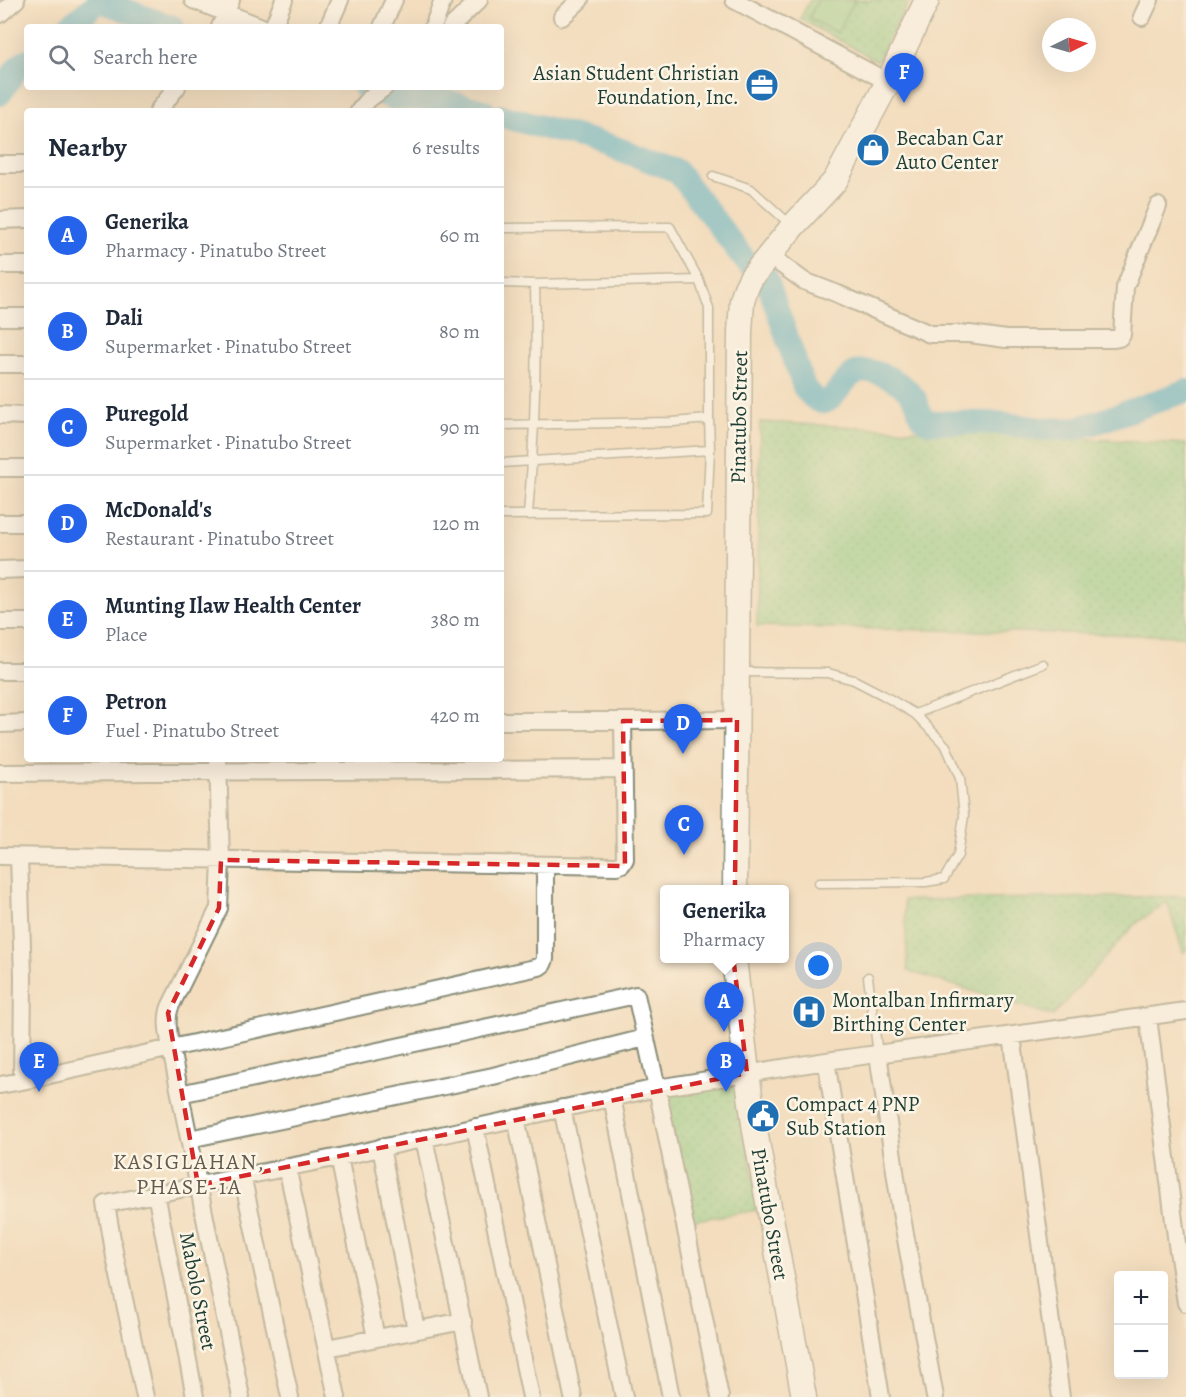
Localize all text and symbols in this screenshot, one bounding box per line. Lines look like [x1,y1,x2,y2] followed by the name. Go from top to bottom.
[1042,18,1096,72] north arrow
[24,24,504,90] search box
[45,41,78,74] icon: search
[93,42,198,72] text: Search here
[884,54,924,103] pin: F
[532,59,739,111] place label: Asian Student Christian Foundation, Inc.
[744,67,780,103] office icon: Asian Student Christian Foundation, Inc.
[895,124,1003,176] place label: Becaban Car Auto Center
[48,130,127,165] text: Nearby
[855,132,891,168] shop icon: Becaban Car Auto Center
[412,134,480,161] text: 6 results
[105,207,189,237] text: Generika
[61,222,74,249] text: A
[440,222,480,249] text: 60 m
[105,237,326,264] text: Pharmacy · Pinatubo Street
[105,303,143,333] text: Dali
[61,318,74,345] text: B
[439,318,480,345] text: 80 m
[105,333,352,360] text: Supermarket · Pinatubo Street
[724,350,754,484] street label: Pinatubo Street
[105,399,189,429] text: Puregold
[61,414,74,441] text: C
[440,414,480,441] text: 90 m
[105,429,352,456] text: Supermarket · Pinatubo Street
[105,495,212,525] text: McDonald's
[61,510,74,537] text: D
[432,510,480,537] text: 120 m
[105,525,334,552] text: Restaurant · Pinatubo Street
[105,591,361,621] text: Munting Ilaw Health Center
[62,606,73,633] text: E
[431,606,480,633] text: 380 m
[105,621,147,648] text: Place
[105,687,167,717] text: Petron
[62,702,73,729] text: F
[430,702,480,729] text: 420 m
[664,704,702,754] pin: D
[105,717,279,744] text: Fuel · Pinatubo Street
[664,806,704,855] pin: C
[660,885,789,963] popup
[683,896,766,926] text: Generika
[683,926,765,953] text: Pharmacy
[804,951,833,980] your location
[704,982,744,1032] pin: A
[832,986,1014,1038] place label: Montalban Infirmary Birthing Center
[791,994,827,1030] hospital icon: Montalban Infirmary Birthing Center
[20,1042,58,1092] pin: E
[706,1042,746,1092] pin: B
[786,1090,920,1142] place label: Compact 4 PNP Sub Station
[745,1098,781,1134] public building icon: Compact 4 PNP Sub Station
[745,1146,795,1282] street label: Pinatubo Street
[113,1147,265,1202] district label: KASIGLAHAN, PHASE-1A
[173,1229,223,1353] street label: Mabolo Street
[1114,1271,1168,1379] map controls
[1114,1271,1168,1325] button: +
[1114,1325,1168,1379] button: −

